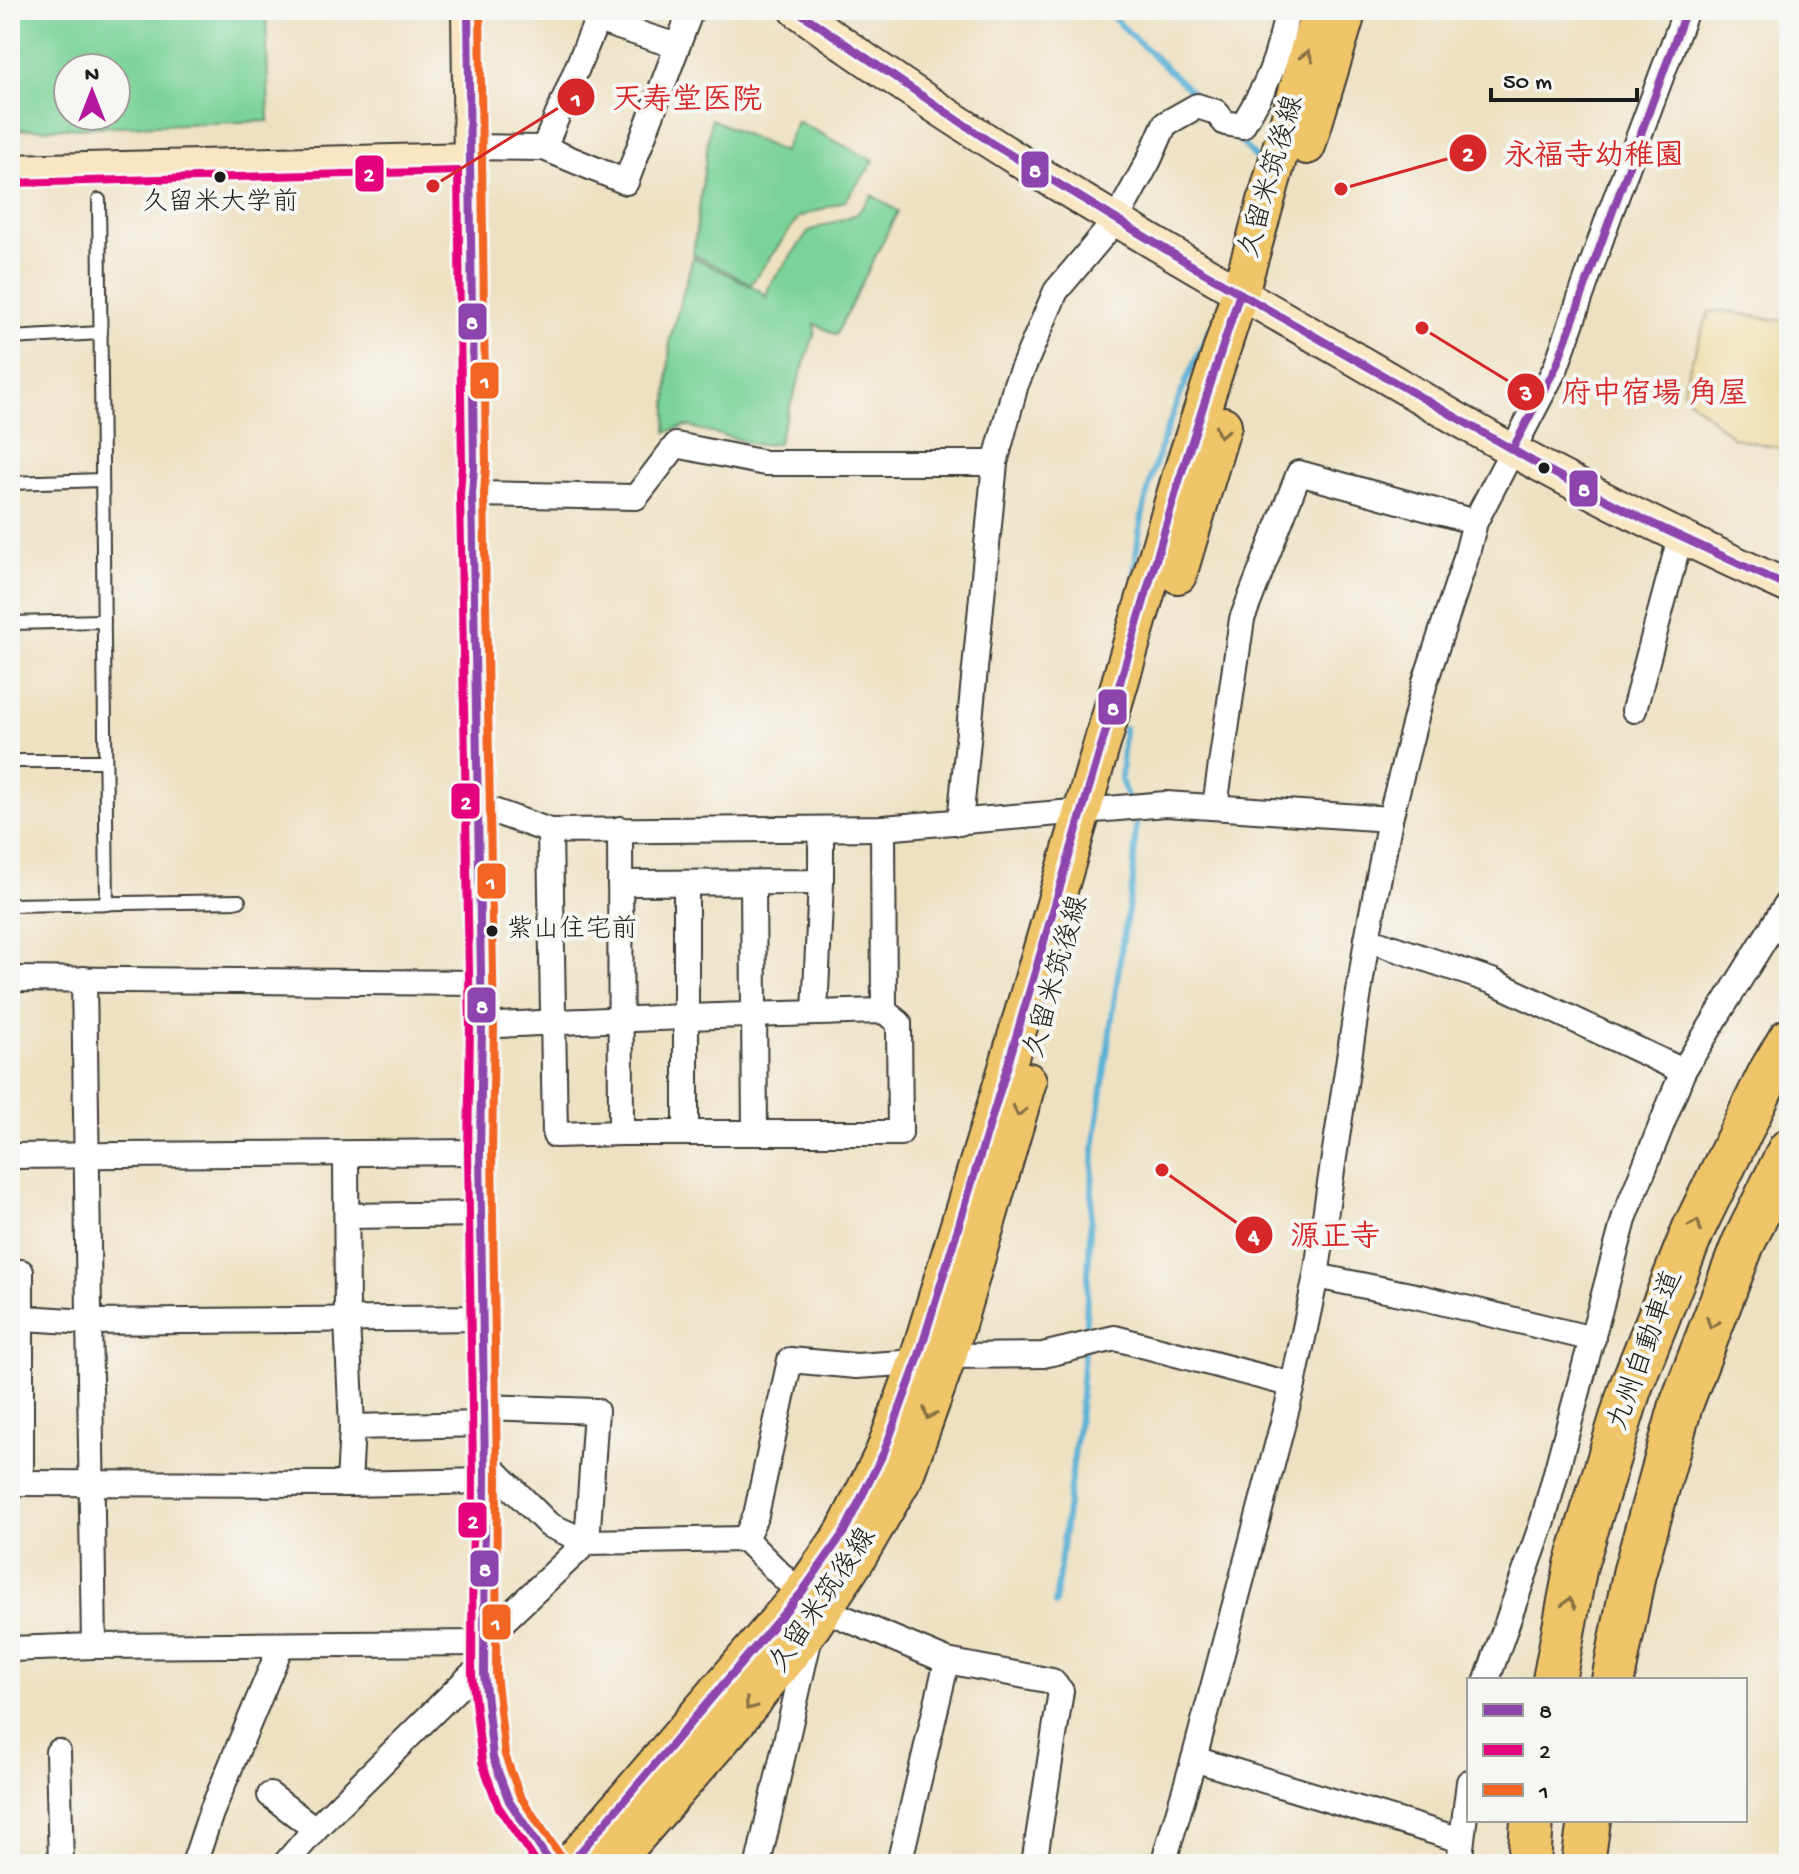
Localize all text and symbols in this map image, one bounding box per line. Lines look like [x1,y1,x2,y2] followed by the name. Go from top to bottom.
[1298,50,1314,64] one-way arrow
[52,52,132,132] north arrow
[1491,52,1637,102] scale bar
[85,63,99,89] text: N
[1503,69,1552,98] text: 50 m
[556,70,778,124] callout: 天寿堂医院
[612,83,762,120] text: 天寿堂医院
[570,87,581,116] text: 1
[1233,91,1312,262] street label: 久留米筑後線
[1448,126,1700,180] callout: 永福寺幼稚園
[1504,139,1684,176] text: 永福寺幼稚園
[1462,142,1474,171] text: 2
[1020,150,1050,189] line badge: 8
[354,154,385,193] line badge: 2
[1029,160,1041,186] text: 8
[364,164,375,190] text: 2
[212,169,228,185] marker: 久留米大学前
[142,187,298,220] place label: 久留米大学前
[457,302,488,341] line badge: 8
[466,312,478,338] text: 8
[469,361,500,400] line badge: 1
[1506,365,1765,419] callout: 府中宿場 角屋
[480,371,489,397] text: 1
[1561,376,1749,414] text: 府中宿場 角屋
[1519,381,1532,410] text: 3
[1214,425,1230,439] one-way arrow
[1536,460,1552,476] unlabelled marker
[1568,469,1599,508] line badge: 8
[1578,479,1590,505] text: 8
[1097,688,1128,726] line badge: 8
[1107,698,1119,724] text: 8
[450,782,481,820] line badge: 2
[461,792,472,818] text: 2
[476,862,507,900] line badge: 1
[486,872,495,898] text: 1
[1018,891,1097,1062] street label: 久留米筑後線
[507,914,637,947] place label: 紫山住宅前
[484,923,500,939] marker: 紫山住宅前
[466,986,497,1024] line badge: 8
[476,996,488,1022] text: 8
[1012,1104,1028,1118] one-way arrow
[1234,1208,1396,1262] callout: 源正寺
[1686,1219,1702,1233] one-way arrow
[1290,1220,1380,1257] text: 源正寺
[1247,1224,1260,1253] text: 4
[1602,1266,1691,1436] street label: 九州自動車道
[1705,1315,1722,1329] one-way arrow
[922,1406,939,1420] one-way arrow
[457,1501,488,1539] line badge: 2
[468,1511,479,1537] text: 2
[763,1522,885,1680] street label: 久留米筑後線
[469,1549,500,1588] line badge: 8
[479,1559,491,1585] text: 8
[1559,1597,1576,1610] one-way arrow
[481,1603,512,1641] line badge: 1
[491,1613,500,1639] text: 1
[1467,1678,1747,1822] legend
[745,1696,759,1711] one-way arrow
[1539,1699,1552,1728] text: 8
[1539,1739,1551,1768] text: 2
[1538,1779,1549,1808] text: 1

